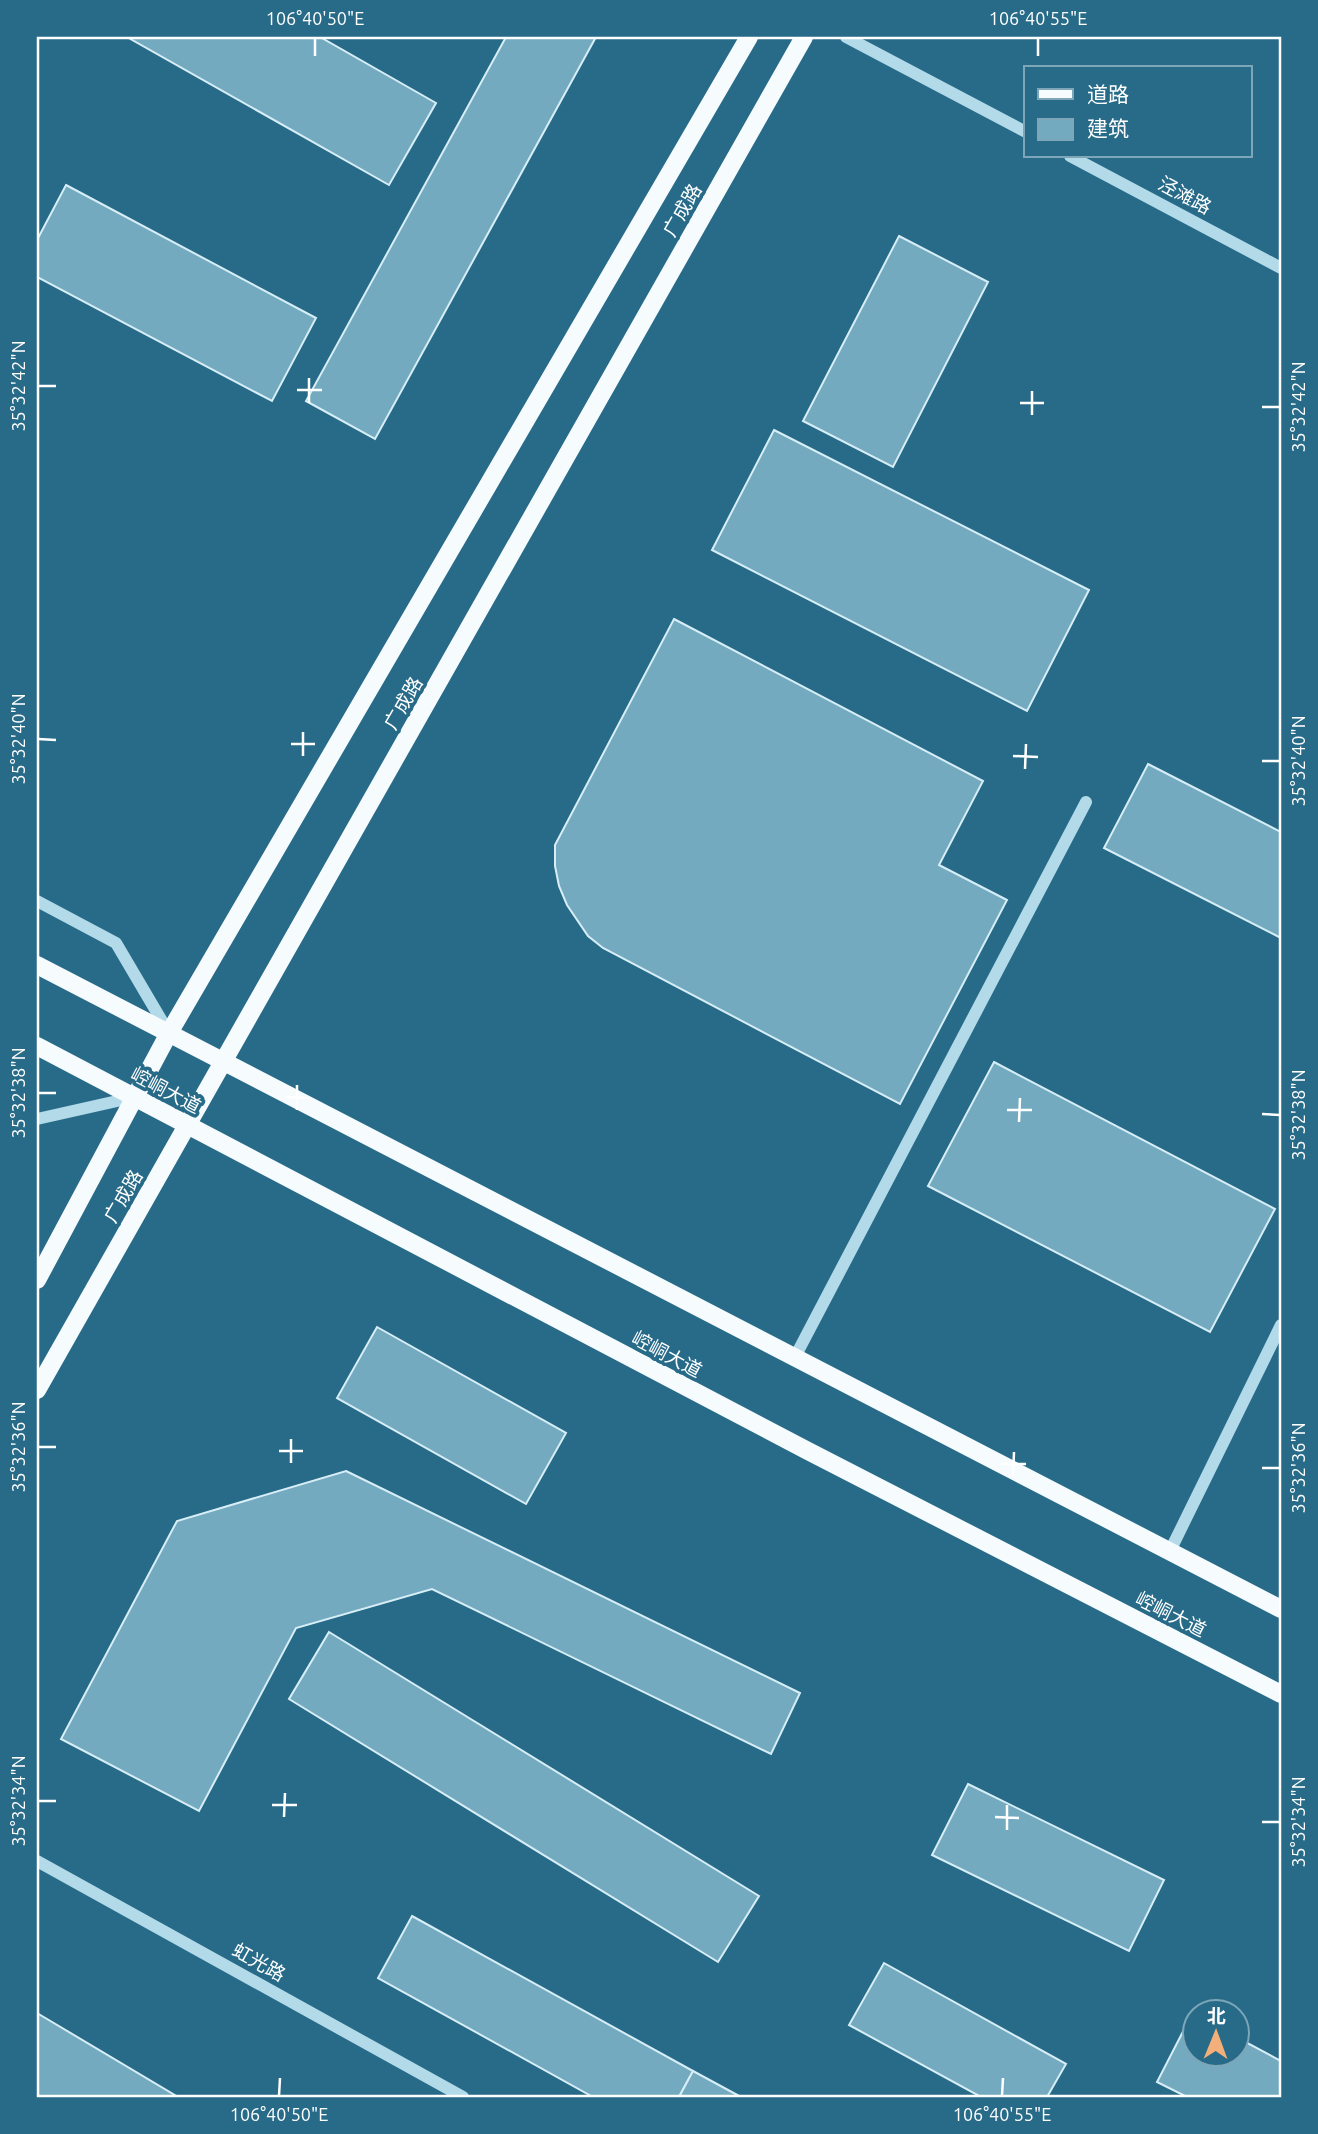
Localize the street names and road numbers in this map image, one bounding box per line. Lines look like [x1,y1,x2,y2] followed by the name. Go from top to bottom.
[1155,172,1215,218] street label: 泾滩路
[658,180,706,240] street label: 广成路
[379,673,427,733] street label: 广成路
[127,1062,205,1118] street label: 崆峒大道
[99,1166,147,1226] street label: 广成路
[628,1326,706,1382] street label: 崆峒大道
[1132,1587,1210,1641] street label: 崆峒大道
[229,1939,289,1985] street label: 虹光路

